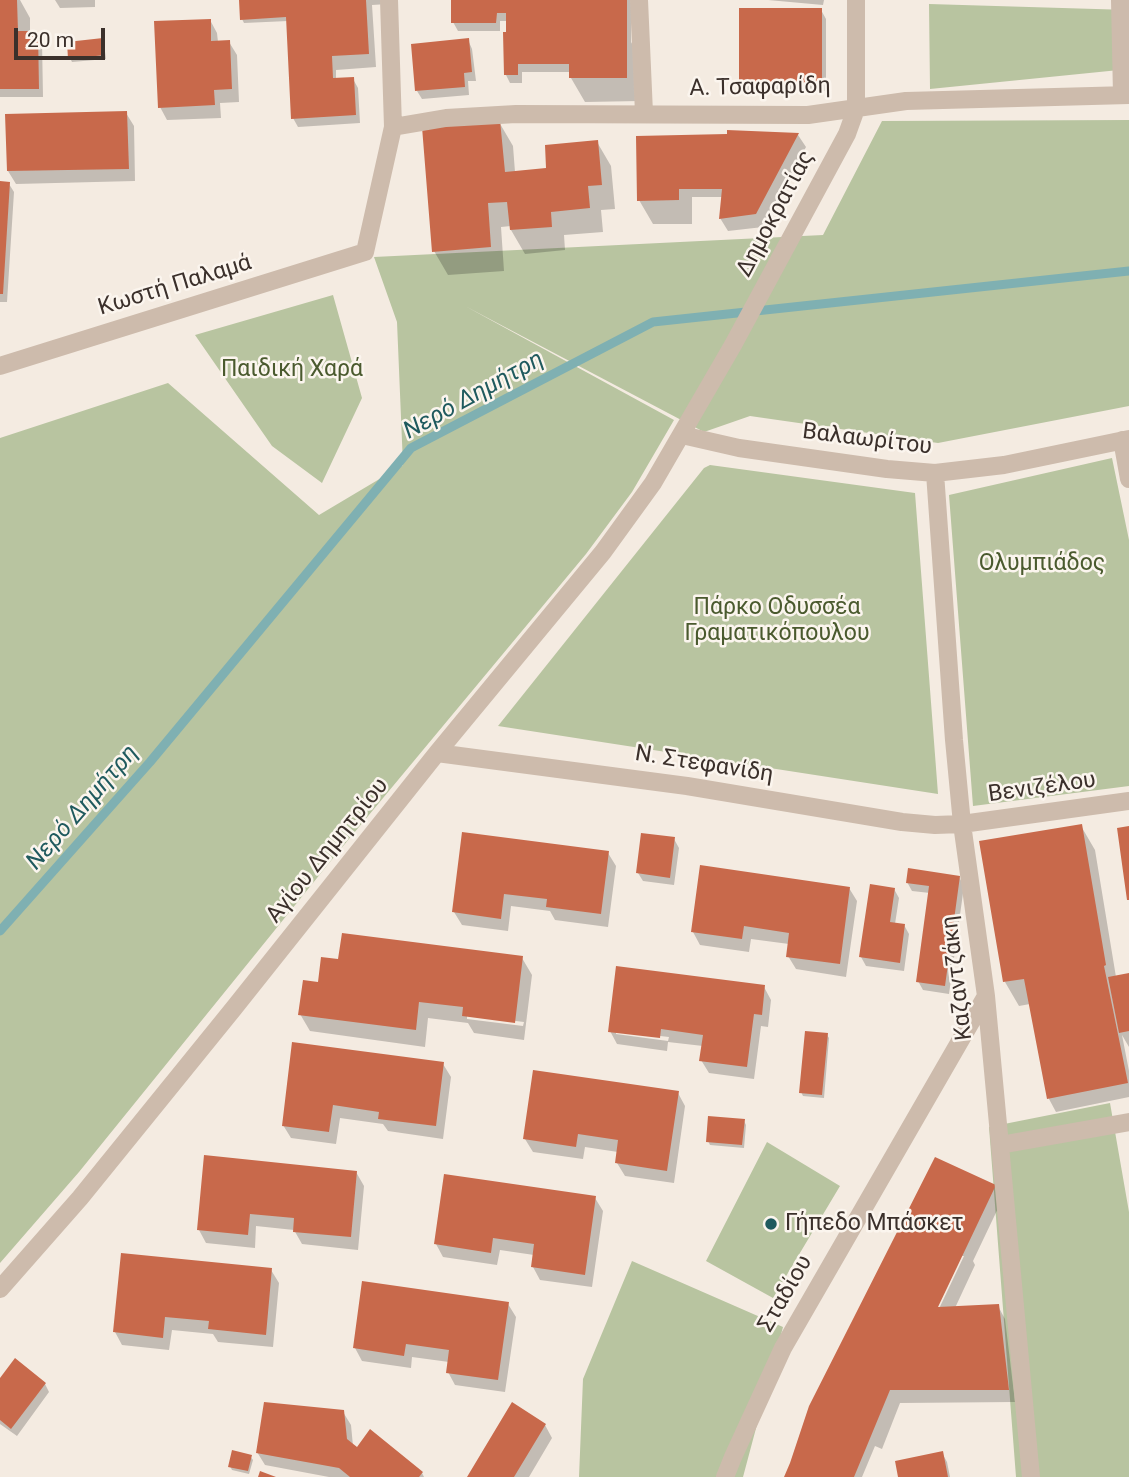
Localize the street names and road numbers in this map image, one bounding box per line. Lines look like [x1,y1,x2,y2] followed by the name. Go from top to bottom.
[689,73,831,103] street label: Α. Τσαφαρίδη
[731,146,821,282] street label: Δημοκρατίας
[95,250,255,322] street label: Κωστή Παλαμά
[801,418,933,462] street label: Βαλαωρίτου
[633,740,775,790] street label: Ν. Στεφανίδη
[987,767,1097,809] street label: Βενιζέλου
[261,773,395,929] street label: Αγίου Δημητρίου
[937,914,979,1042] street label: Καζαντζάκη
[753,1251,819,1337] street label: Σταδίου

